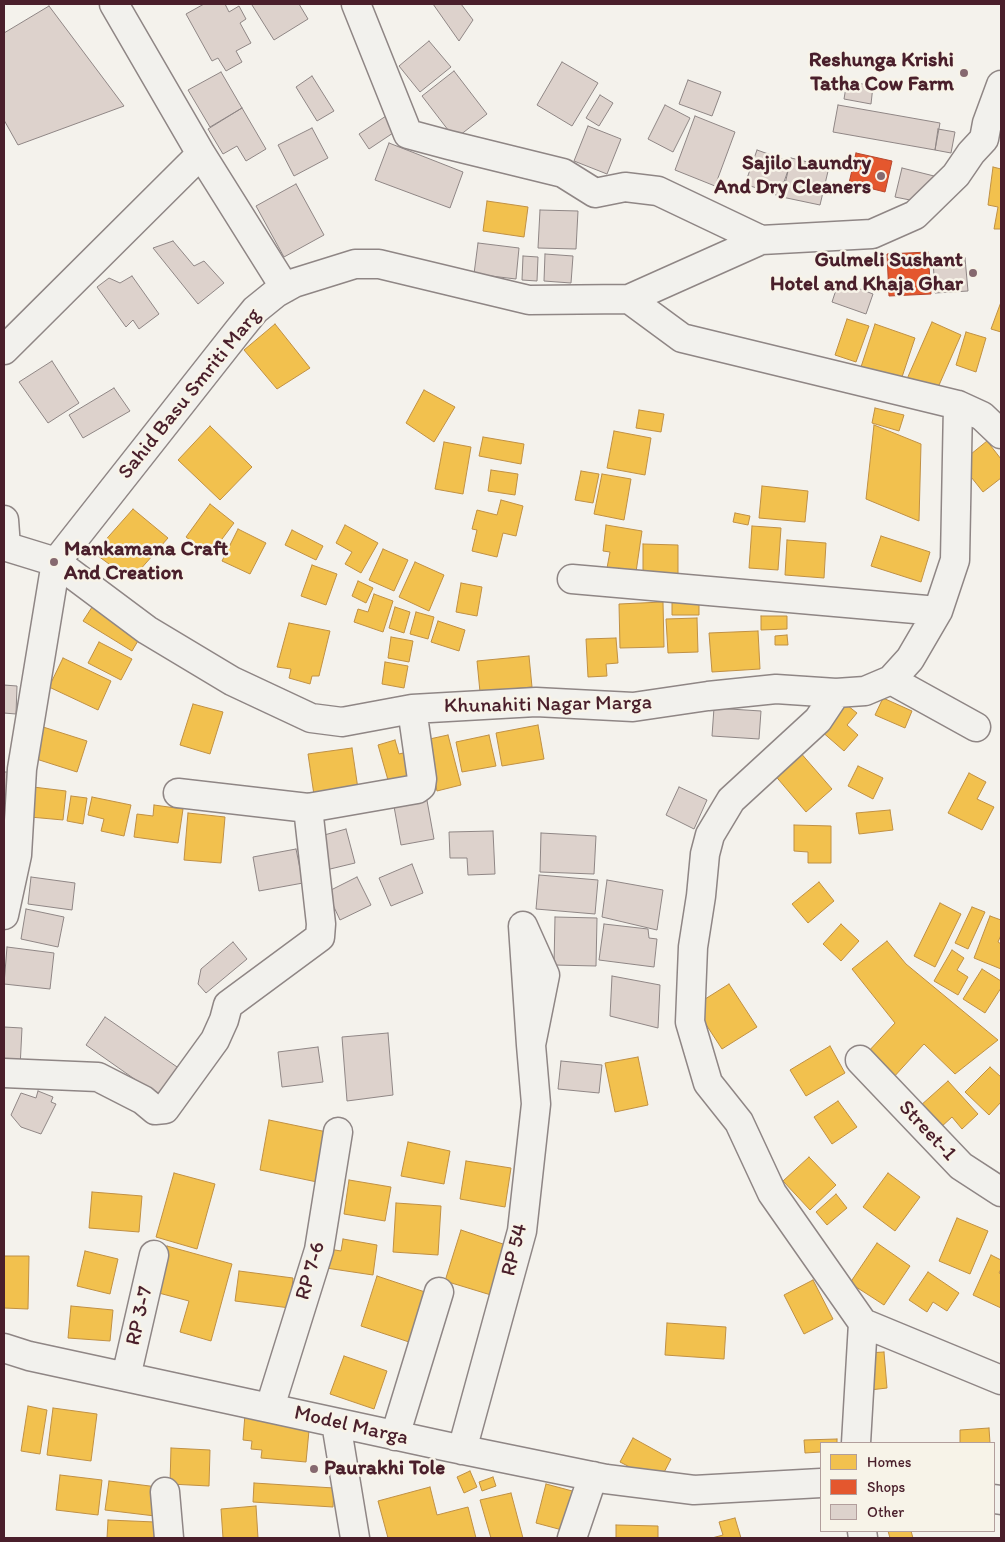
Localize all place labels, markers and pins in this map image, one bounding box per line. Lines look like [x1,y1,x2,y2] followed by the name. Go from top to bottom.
[809,48,954,98] place label: Reshunga Krishi Tatha Cow Farm
[958,67,970,79] marker: Reshunga Krishi Tatha Cow Farm
[714,151,871,201] place label: Sajilo Laundry And Dry Cleaners
[875,170,887,182] marker: Sajilo Laundry And Dry Cleaners
[770,248,963,298] place label: Gulmeli Sushant Hotel and Khaja Ghar
[967,267,979,279] marker: Gulmeli Sushant Hotel and Khaja Ghar
[64,537,228,587] place label: Mankamana Craft And Creation
[48,556,60,568] marker: Mankamana Craft And Creation
[324,1456,445,1482] place label: Paurakhi Tole
[308,1463,320,1475] marker: Paurakhi Tole

